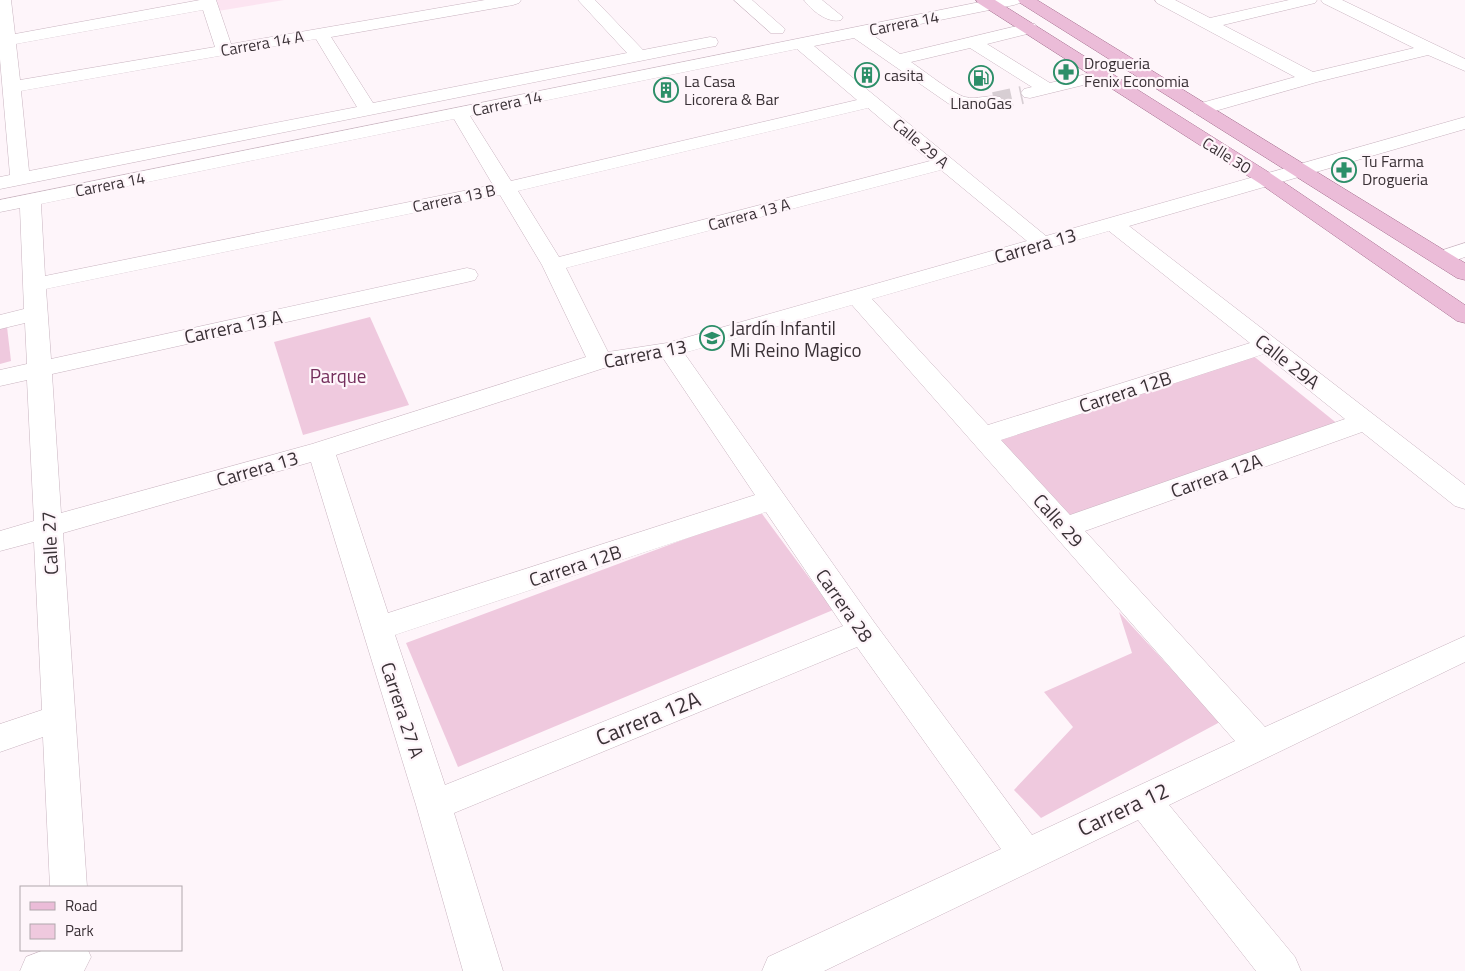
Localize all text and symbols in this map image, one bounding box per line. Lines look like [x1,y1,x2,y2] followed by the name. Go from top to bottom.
[867,4,941,42] street label: Carrera 14
[219,24,306,62] street label: Carrera 14 A
[1084,51,1189,93] place label: Drogueria Fenix Economia
[1053,59,1079,85] pharmacy icon: Drogueria Fenix Economia
[854,62,880,88] building icon: casita
[884,63,924,87] place label: casita
[968,65,994,91] fuel station icon: LlanoGas
[684,69,779,111] place label: La Casa Licorera & Bar
[653,77,679,103] building icon: La Casa Licorera & Bar
[470,84,544,122] street label: Carrera 14
[950,91,1012,115] place label: LlanoGas
[888,112,955,174] street label: Calle 29 A
[1198,131,1256,179] street label: Calle 30
[1362,149,1428,191] place label: Tu Farma Drogueria
[1331,157,1357,183] pharmacy icon: Tu Farma Drogueria
[73,165,147,203] street label: Carrera 14
[410,177,498,218] street label: Carrera 13 B
[705,191,793,236] street label: Carrera 13 A
[991,219,1079,271] street label: Carrera 13
[181,301,285,351] street label: Carrera 13 A
[730,313,862,364] place label: Jardín Infantil Mi Reino Magico
[699,325,725,351] school or university icon: Jardín Infantil Mi Reino Magico
[1250,326,1326,396] street label: Calle 29A
[601,331,689,375] street label: Carrera 13
[310,361,366,390] park label: Parque
[1075,362,1175,420] street label: Carrera 12B
[213,442,301,494] street label: Carrera 13
[1166,445,1266,505] street label: Carrera 12A
[1027,487,1091,553] street label: Calle 29
[33,510,65,576] street label: Calle 27
[525,536,625,594] street label: Carrera 12B
[809,562,881,648] street label: Carrera 28
[374,658,432,762] street label: Carrera 27 A
[590,682,706,754] street label: Carrera 12A
[1072,773,1174,845] street label: Carrera 12
[20,886,182,951] legend
[65,894,97,917] text: Road
[65,919,94,942] text: Park

